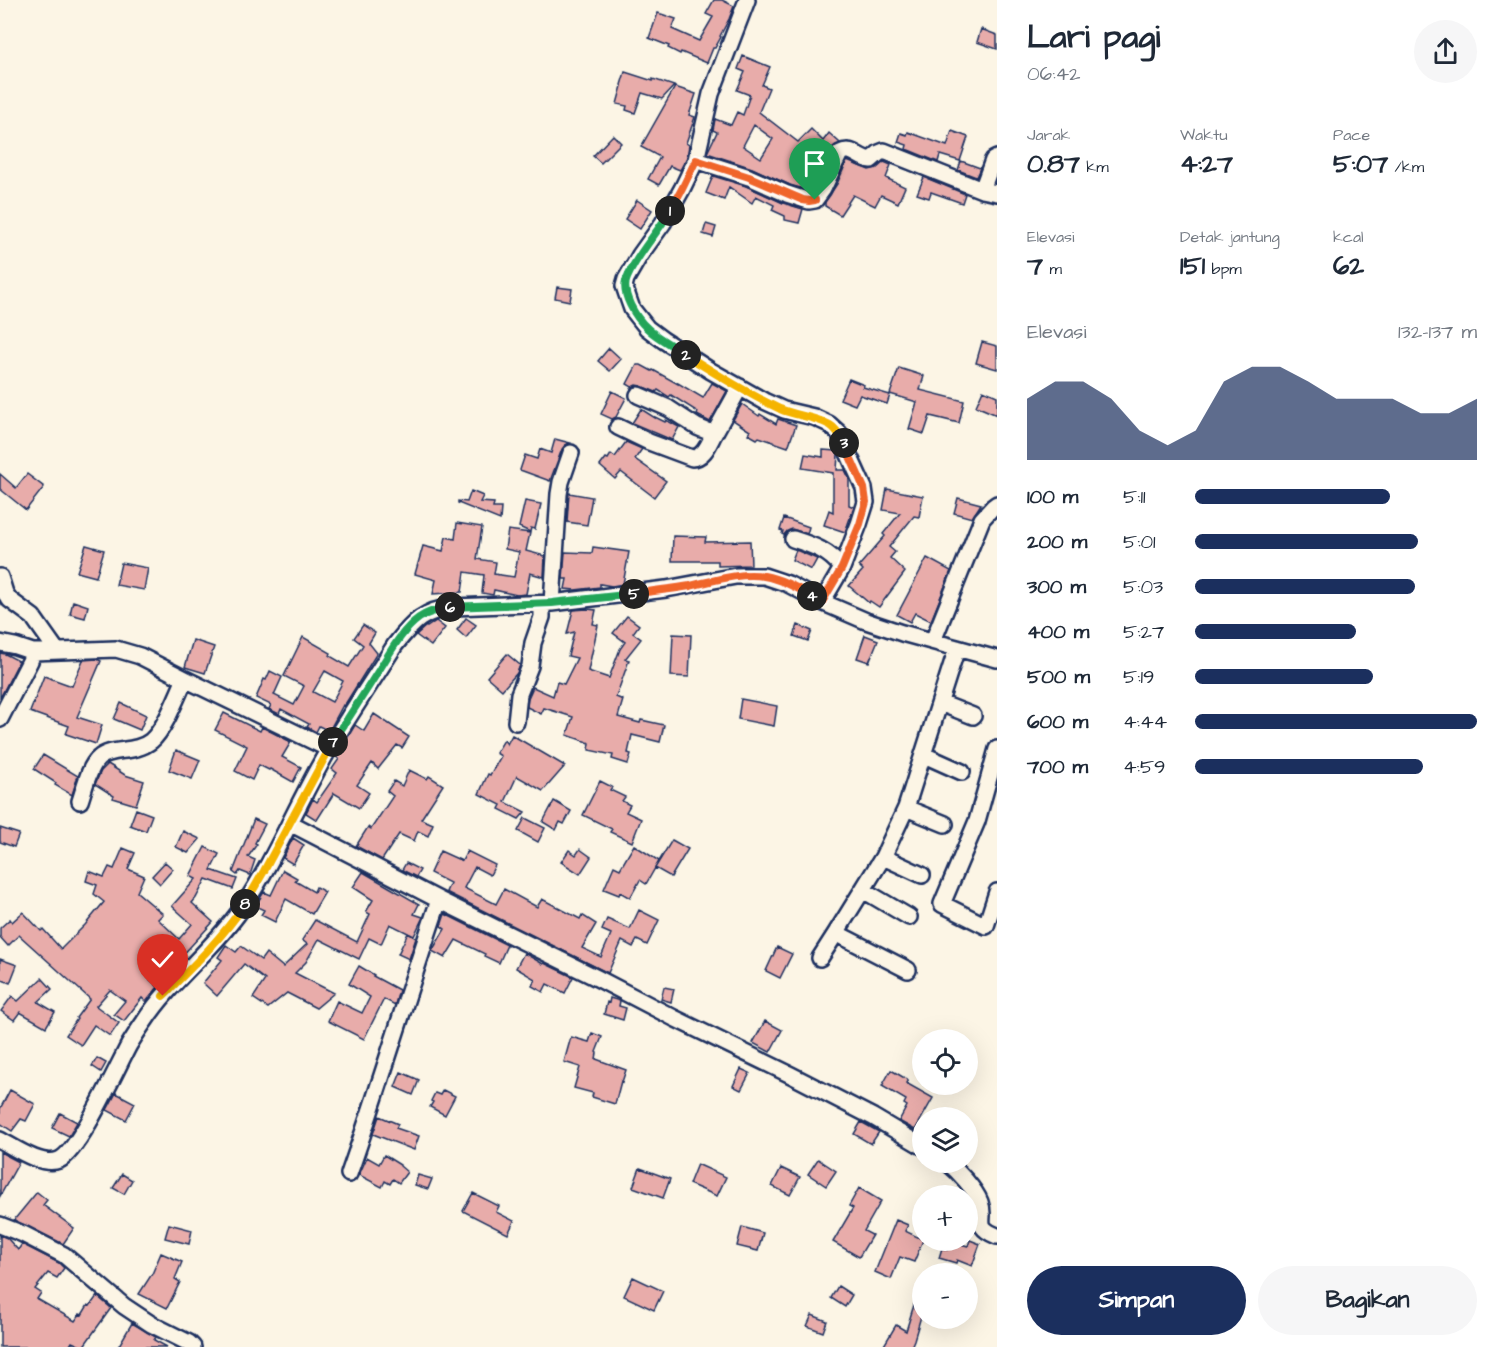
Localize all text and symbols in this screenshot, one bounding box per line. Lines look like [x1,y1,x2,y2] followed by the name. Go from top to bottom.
[1027,14,1160,60] text: Lari pagi
[1414,20,1477,83] button: share
[1027,60,1081,88] text: 06:42
[1027,124,1070,146] text: Jarak
[1180,124,1228,146] text: Waktu
[1333,124,1370,146] text: Pace
[789,138,840,200] pin
[1027,146,1080,182] text: 0.87
[1180,146,1233,182] text: 4:27
[1333,146,1388,182] text: 5:07
[798,147,831,180] icon: arrive
[1080,156,1109,178] text: km
[1388,156,1424,178] text: /km
[655,196,685,226] pin: 1
[669,200,671,222] text: 1
[1027,226,1075,248] text: Elevasi
[1180,226,1280,248] text: Detak jantung
[1333,226,1364,248] text: kcal
[1027,248,1043,284] text: 7
[1180,248,1205,284] text: 151
[1333,248,1364,284] text: 62
[1043,258,1062,280] text: m
[1205,258,1242,280] text: bpm
[1027,318,1086,346] text: Elevasi
[1398,318,1477,346] text: 132–137 m
[671,340,701,370] pin: 2
[681,344,691,366] text: 2
[829,428,859,458] pin: 3
[840,432,848,454] text: 3
[1027,483,1078,511] text: 100 m
[1123,483,1146,511] text: 5:11
[1027,528,1087,556] text: 200 m
[1123,528,1156,556] text: 5:01
[1027,573,1086,601] text: 300 m
[1123,573,1163,601] text: 5:03
[619,579,649,609] pin: 5
[797,581,827,611] pin: 4
[628,583,640,605] text: 5
[807,585,817,607] text: 4
[435,592,465,622] pin: 6
[445,596,455,618] text: 6
[1027,618,1089,646] text: 400 m
[1123,618,1164,646] text: 5:27
[1027,663,1090,691] text: 500 m
[1123,663,1154,691] text: 5:19
[1027,708,1088,736] text: 600 m
[1123,708,1167,736] text: 4:44
[318,727,348,757] pin: 7
[328,731,338,753] text: 7
[1027,753,1088,781] text: 700 m
[1123,753,1166,781] text: 4:59
[230,889,260,919] pin: 8
[240,893,250,915] text: 8
[137,934,188,996] pin
[146,943,179,976] icon: check
[912,1029,978,1329] map controls
[912,1029,978,1095] button: locate
[912,1107,978,1173] button: layers
[912,1185,978,1251] button: +
[912,1263,978,1329] button: −
[1027,1266,1246,1335] button: Simpan
[1258,1266,1477,1335] button: Bagikan

